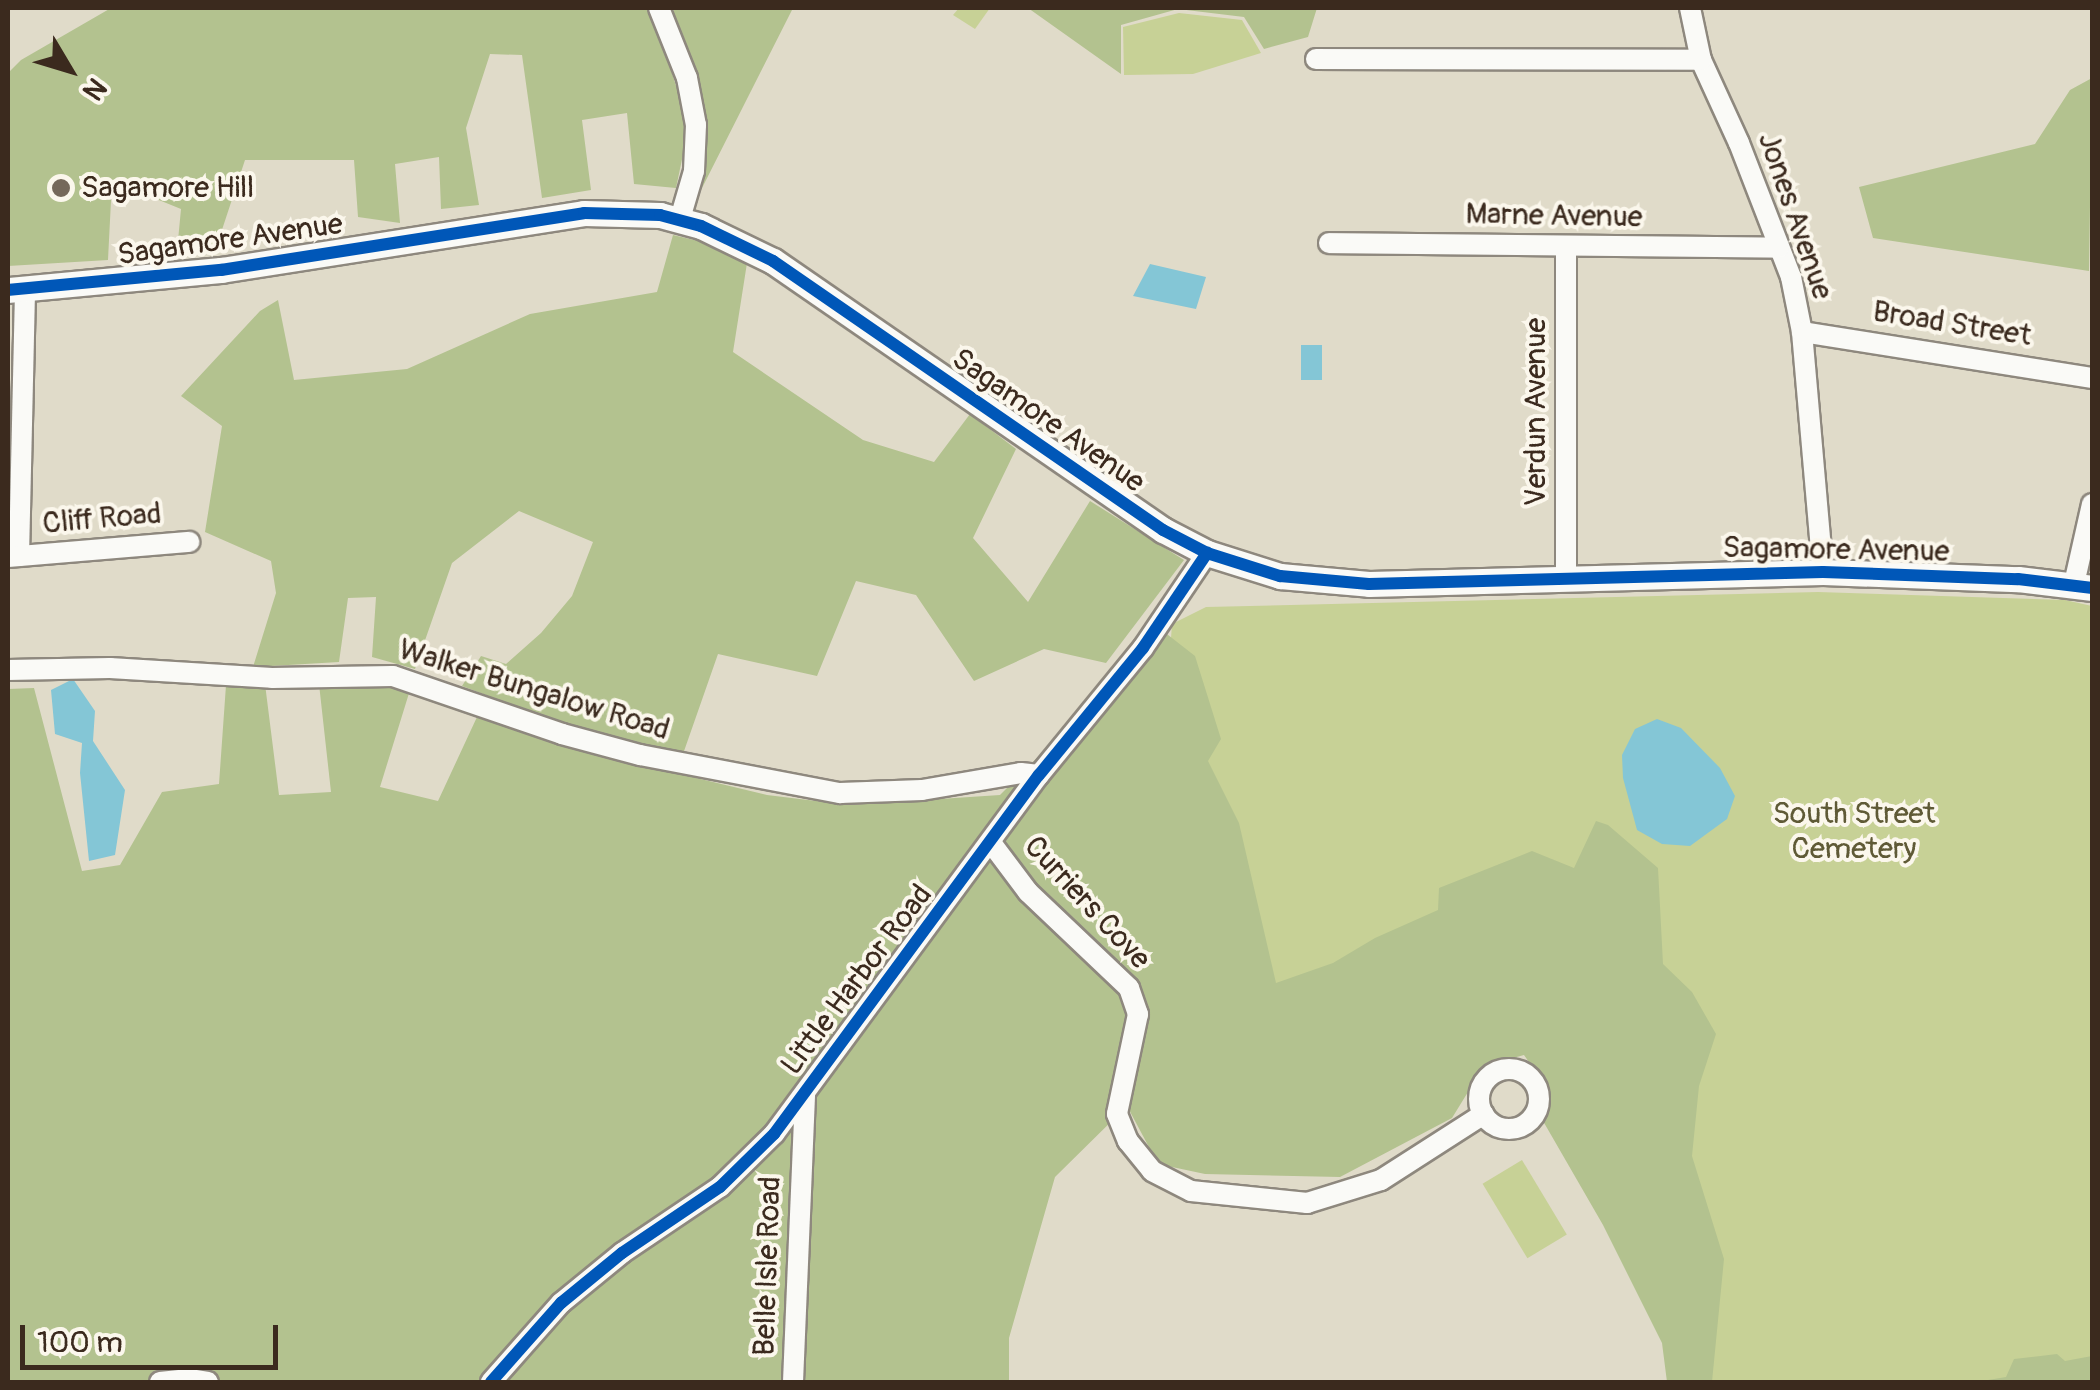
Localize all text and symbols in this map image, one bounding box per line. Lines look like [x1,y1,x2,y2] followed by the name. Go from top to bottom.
[20,20,120,120] north arrow
[74,71,114,107] text: N
[1750,128,1840,304] street label: Jones Avenue
[81,170,254,206] place label: Sagamore Hill
[50,177,72,199] marker: Sagamore Hill
[1465,196,1643,236] street label: Marne Avenue
[115,206,345,274] street label: Sagamore Avenue
[1870,294,2034,354] street label: Broad Street
[1518,318,1554,506] street label: Verdun Avenue
[945,341,1151,501] street label: Sagamore Avenue
[41,496,163,542] street label: Cliff Road
[1722,530,1950,570] street label: Sagamore Avenue
[394,632,674,748] street label: Walker Bungalow Road
[1773,796,1935,866] park label: South Street Cemetery
[1016,829,1158,977] street label: Curriers Cove
[774,878,940,1082] street label: Little Harbor Road
[747,1176,789,1356] street label: Belle Isle Road
[25,1305,282,1367] scale bar
[37,1324,123,1361] text: 100 m

